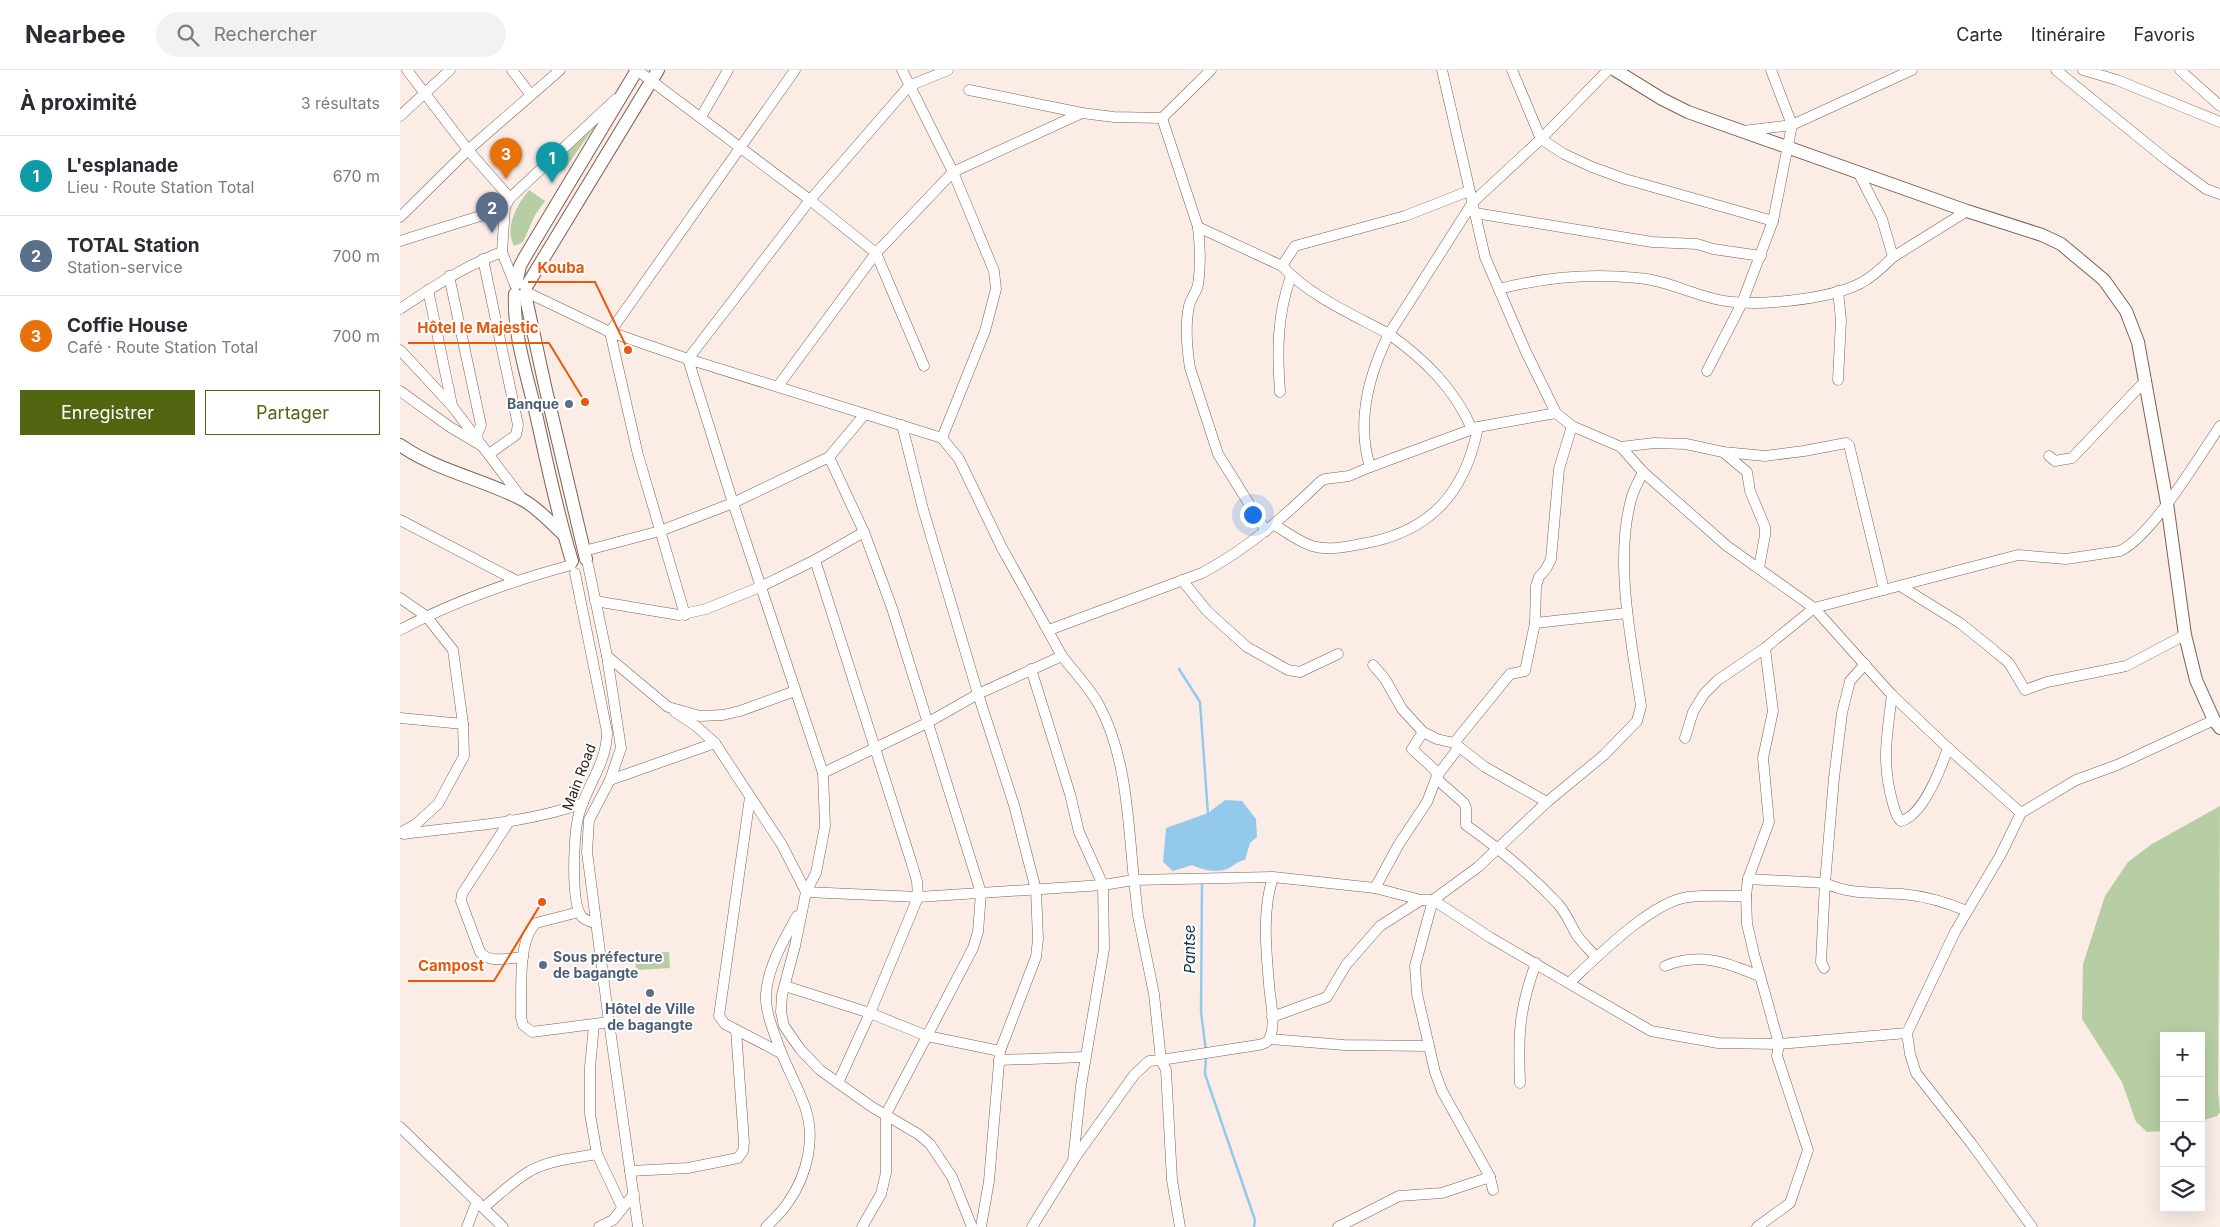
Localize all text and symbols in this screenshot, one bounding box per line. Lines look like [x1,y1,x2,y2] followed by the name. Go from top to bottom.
[156,12,506,57] search box
[25,20,126,49] text: Nearbee
[174,21,202,49] icon: search
[214,23,317,46] text: Rechercher
[1956,24,2003,45] text: Carte
[2031,24,2105,45] text: Itinéraire
[2133,24,2195,45] text: Favoris
[20,90,137,115] text: À proximité
[301,93,380,113] text: 3 résultats
[490,138,522,179] pin: 3
[536,142,568,183] pin: 1
[67,154,178,177] text: L'esplanade
[33,166,39,186] text: 1
[333,166,380,186] text: 670 m
[67,177,254,197] text: Lieu · Route Station Total
[476,192,508,233] pin: 2
[67,234,200,257] text: TOTAL Station
[31,246,41,266] text: 2
[332,246,380,266] text: 700 m
[528,252,595,282] callout: Kouba
[67,257,182,277] text: Station-service
[537,258,585,277] text: Kouba
[408,313,549,343] callout: Hôtel le Majestic
[67,314,188,337] text: Coffie House
[417,318,539,337] text: Hôtel le Majestic
[31,326,41,346] text: 3
[332,326,380,346] text: 700 m
[67,337,258,357] text: Café · Route Station Total
[20,390,195,435] button: Enregistrer
[205,390,380,435] button: Partager
[507,395,559,412] place label: Banque
[563,398,575,410] marker: Banque
[1240,502,1266,528] your location
[558,741,599,812] street label: Main Road
[1180,925,1199,973] water label: Pantse
[553,948,663,981] place label: Sous préfecture de bagangte
[408,951,494,981] callout: Campost
[418,956,485,975] text: Campost
[537,959,549,971] marker: Sous préfecture de bagangte
[644,987,656,999] marker: Hôtel de Ville de bagangte
[605,1000,695,1033] place label: Hôtel de Ville de bagangte
[2160,1032,2205,1212] map controls
[2160,1032,2205,1077] button: +
[2160,1077,2205,1122] button: −
[2160,1122,2205,1167] button: locate
[2160,1167,2205,1212] button: layers

